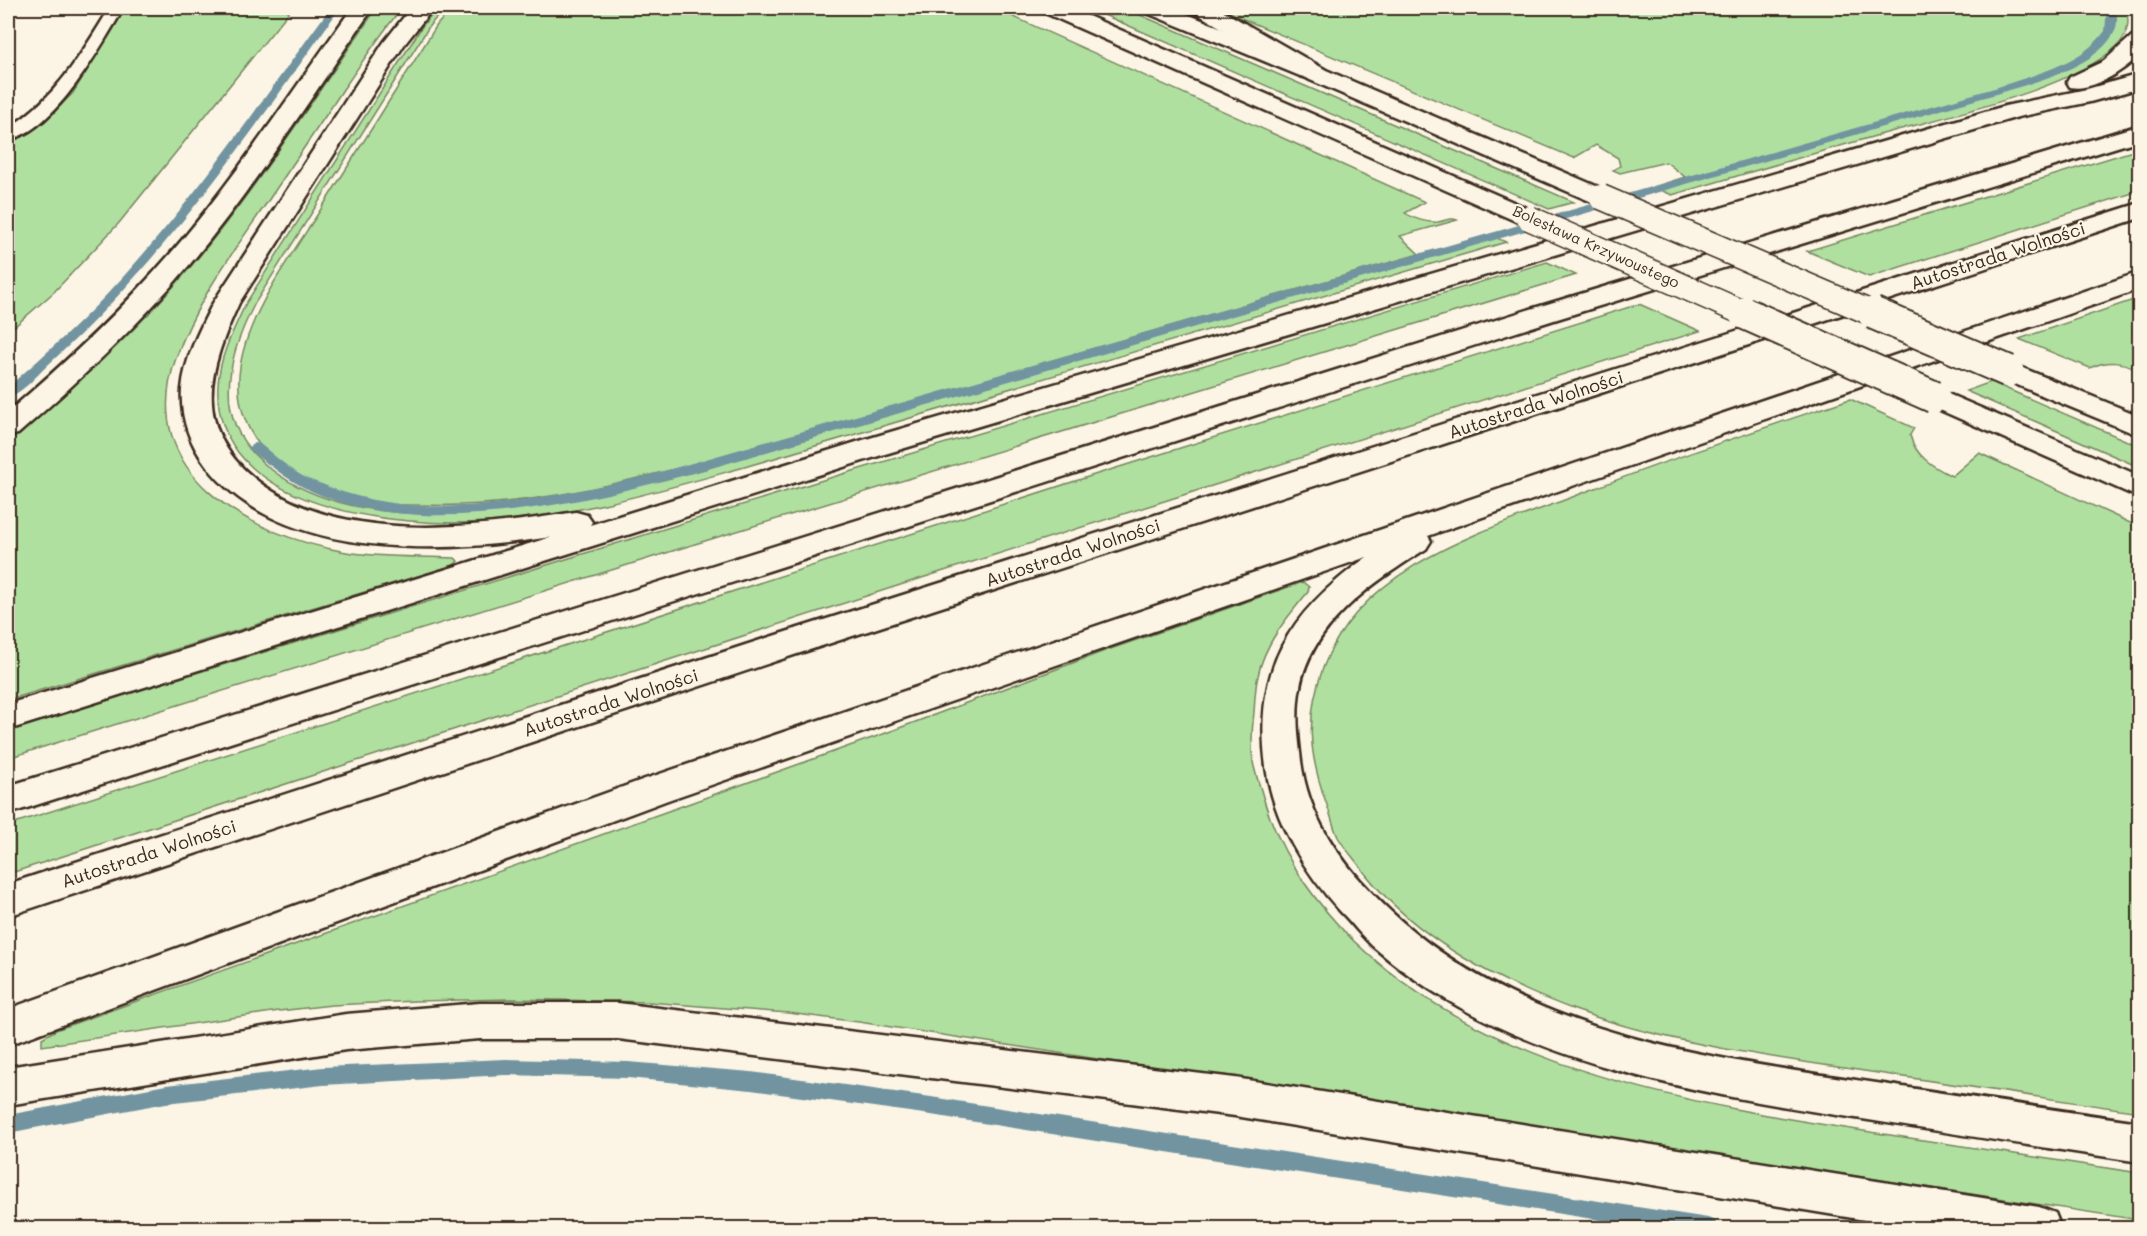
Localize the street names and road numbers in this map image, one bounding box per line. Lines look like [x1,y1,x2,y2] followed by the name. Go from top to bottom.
[1510,200,1683,292] street label: Bolesława Krzywoustego
[1907,215,2088,295] street label: Autostrada Wolności
[1445,364,1626,444] street label: Autostrada Wolności
[982,512,1163,592] street label: Autostrada Wolności
[520,662,701,742] street label: Autostrada Wolności
[58,813,239,893] street label: Autostrada Wolności

